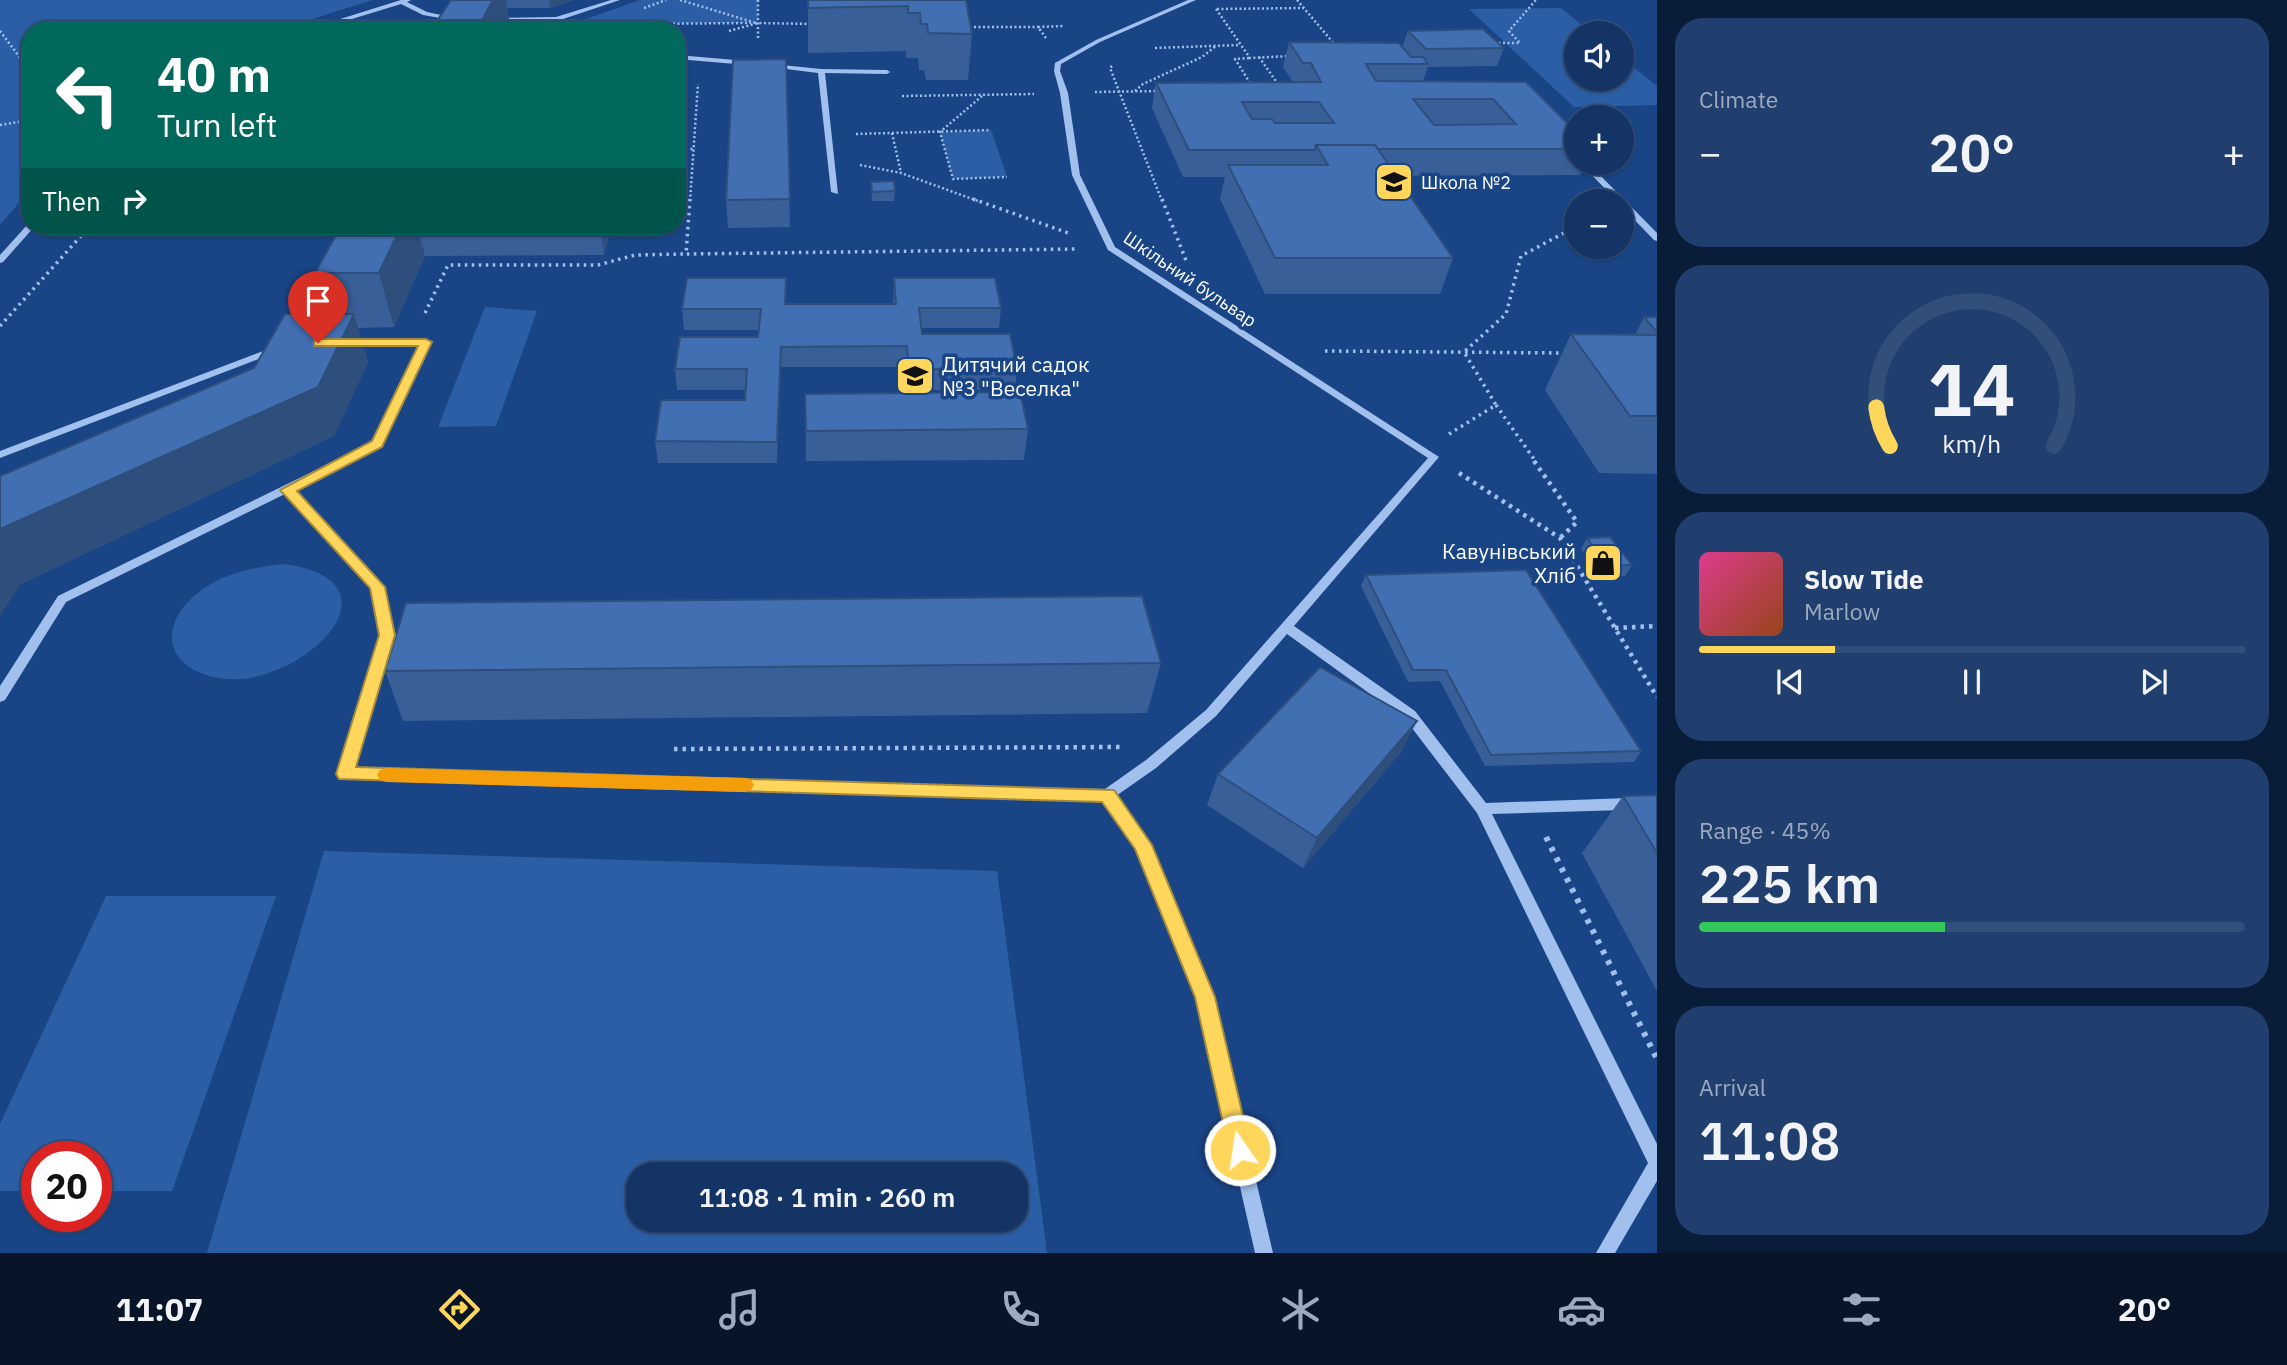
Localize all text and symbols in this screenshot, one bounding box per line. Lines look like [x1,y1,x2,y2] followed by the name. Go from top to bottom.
[1564,21,1634,259] map controls
[1564,21,1634,91] button: sound
[157,42,271,105] text: 40 m
[42,49,133,140] icon: left
[1699,84,1778,114] text: Climate
[157,104,277,146] text: Turn left
[1564,105,1634,175] button: +
[1929,119,2015,186] text: 20°
[1699,128,1722,177] text: −
[2222,128,2245,177] text: +
[1373,161,1415,203] school or university icon: Школа №2
[1421,171,1511,194] place label: Школа №2
[115,182,153,220] icon: right
[42,184,101,218] text: Then
[1564,189,1634,259] button: −
[1119,226,1261,332] street label: Шкільний бульвар
[288,271,348,343] pin
[299,282,337,320] icon: arrive
[1928,341,2016,436] text: 14
[942,350,1090,402] place label: Дитячий садок №3 "Веселка"
[894,355,936,397] school or university icon: Дитячий садок №3 "Веселка"
[1943,426,2001,459] text: km/h
[1442,537,1576,589] place label: Кавунівський Хліб
[1582,542,1624,584] shop icon: Кавунівський Хліб
[1804,562,1924,596] text: Slow Tide
[1804,596,1880,626] text: Marlow
[1771,663,1809,701] icon: previous
[1953,663,1991,701] icon: pause
[2135,663,2173,701] icon: next
[1699,815,1831,845] text: Range · 45%
[1699,850,1880,917] text: 225 km
[1699,1072,1766,1102] text: Arrival
[1699,1107,1840,1174] text: 11:08
[1203,1113,1277,1187] position arrow
[21,1141,112,1232] speed limit sign: 20
[699,1180,955,1214] text: 11:08 · 1 min · 260 m
[435,1285,484,1334] icon: directions
[715,1285,764,1334] icon: music
[996,1285,1045,1334] icon: phone
[1276,1285,1325,1334] icon: climate
[1557,1285,1606,1334] icon: car
[1837,1285,1886,1334] icon: filters
[116,1288,203,1330] text: 11:07
[2118,1288,2171,1330] text: 20°

